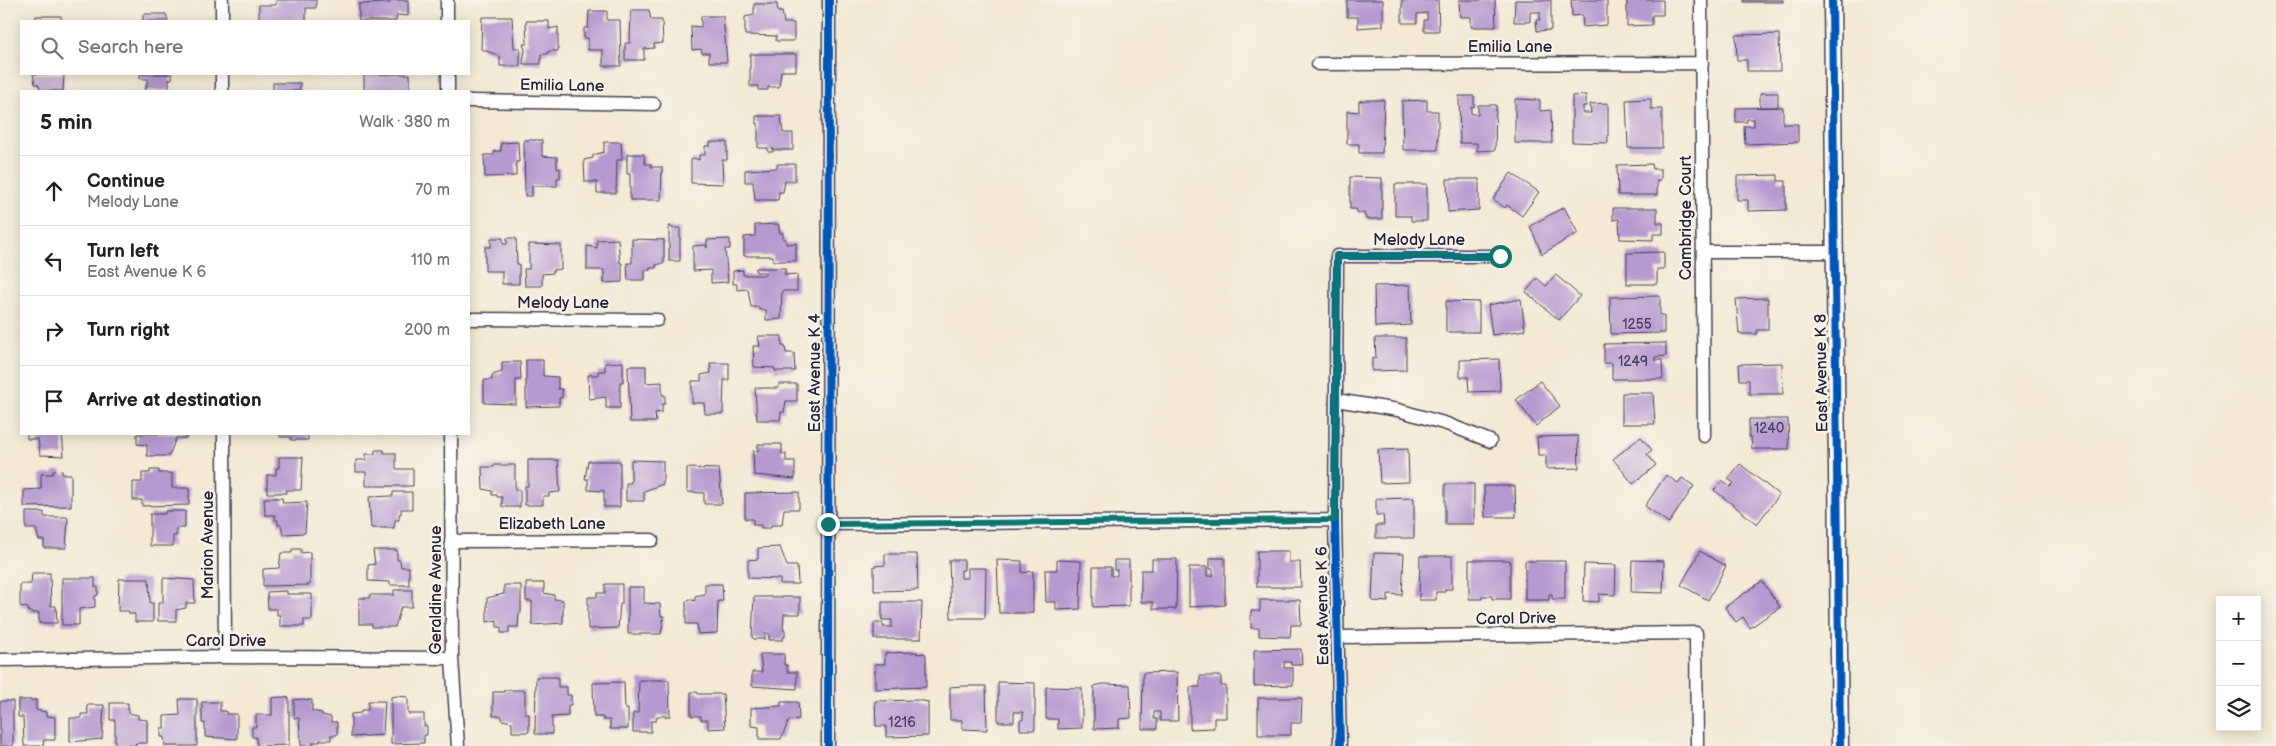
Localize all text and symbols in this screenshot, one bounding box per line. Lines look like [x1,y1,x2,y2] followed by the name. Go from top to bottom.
[20,20,470,75] search box
[38,34,66,62] icon: search
[78,36,183,59] text: Search here
[1468,38,1553,57] street label: Emilia Lane
[520,76,605,96] street label: Emilia Lane
[40,110,93,135] text: 5 min
[359,113,450,132] text: Walk · 380 m
[1677,156,1696,280] street label: Cambridge Court
[87,170,165,193] text: Continue
[40,177,68,205] icon: ahead
[415,181,450,200] text: 70 m
[87,193,179,212] text: Melody Lane
[1373,231,1465,250] street label: Melody Lane
[87,240,159,263] text: Turn left
[1489,245,1512,268] route start
[40,247,68,275] icon: left
[411,251,450,270] text: 110 m
[87,263,206,282] text: East Avenue K 6
[517,294,609,313] street label: Melody Lane
[806,313,825,433] street label: East Avenue K 4
[1811,313,1833,433] street label: East Avenue K 8
[1622,316,1652,333] house number: 1255
[40,317,68,345] icon: right
[87,319,170,342] text: Turn right
[404,321,450,340] text: 200 m
[1618,353,1648,370] house number: 1249
[40,387,68,415] icon: arrive
[87,389,262,412] text: Arrive at destination
[1754,420,1784,437] house number: 1240
[199,490,218,599] street label: Marion Avenue
[817,513,840,536] route end
[498,515,606,534] street label: Elizabeth Lane
[427,525,446,654] street label: Geraldine Avenue
[1312,546,1334,666] street label: East Avenue K 6
[2216,596,2261,731] map controls
[2216,596,2261,641] button: +
[1476,609,1557,629] street label: Carol Drive
[186,632,267,651] street label: Carol Drive
[2216,641,2261,686] button: −
[2216,686,2261,731] button: layers
[888,714,916,731] house number: 1216

